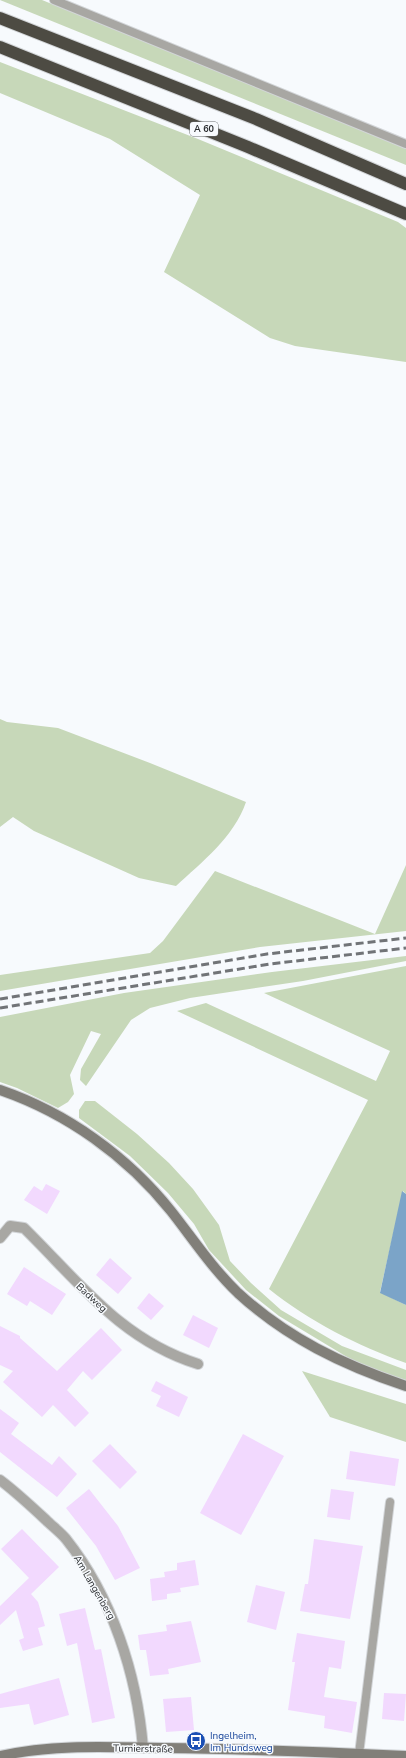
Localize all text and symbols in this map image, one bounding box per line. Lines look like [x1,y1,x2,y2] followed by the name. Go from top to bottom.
[190,122,218,136] road number: A 60
[73,1280,110,1316] street label: Badweg
[70,1553,118,1622] street label: Am Langenberg
[210,1729,273,1755] place label: Ingelheim, Im Hundsweg
[185,1730,207,1752] bus stop icon: Ingelheim, Im Hundsweg
[113,1741,173,1757] street label: Turnierstraße

